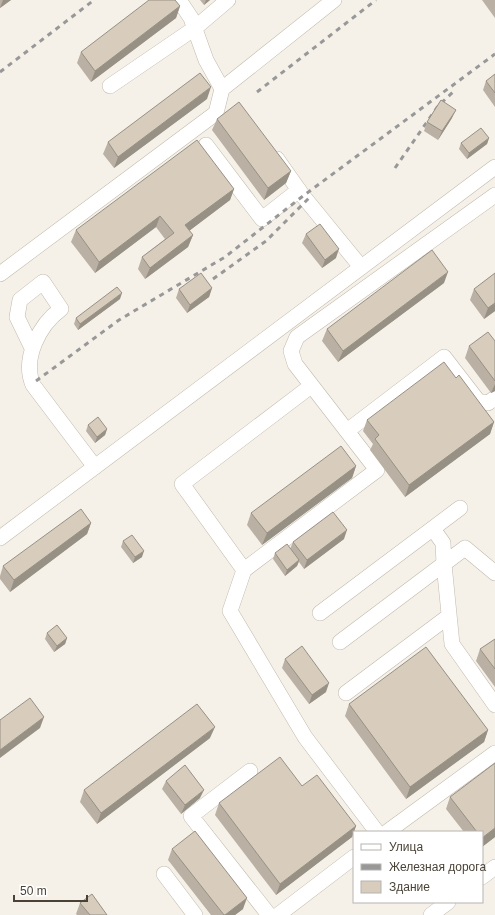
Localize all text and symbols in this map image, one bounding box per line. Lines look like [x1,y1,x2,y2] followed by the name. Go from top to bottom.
[353,831,483,903] legend
[389,840,423,854] text: Улица
[389,860,486,874] text: Железная дорога
[14,877,87,903] scale bar
[389,880,430,894] text: Здание
[20,884,47,898] text: 50 m

